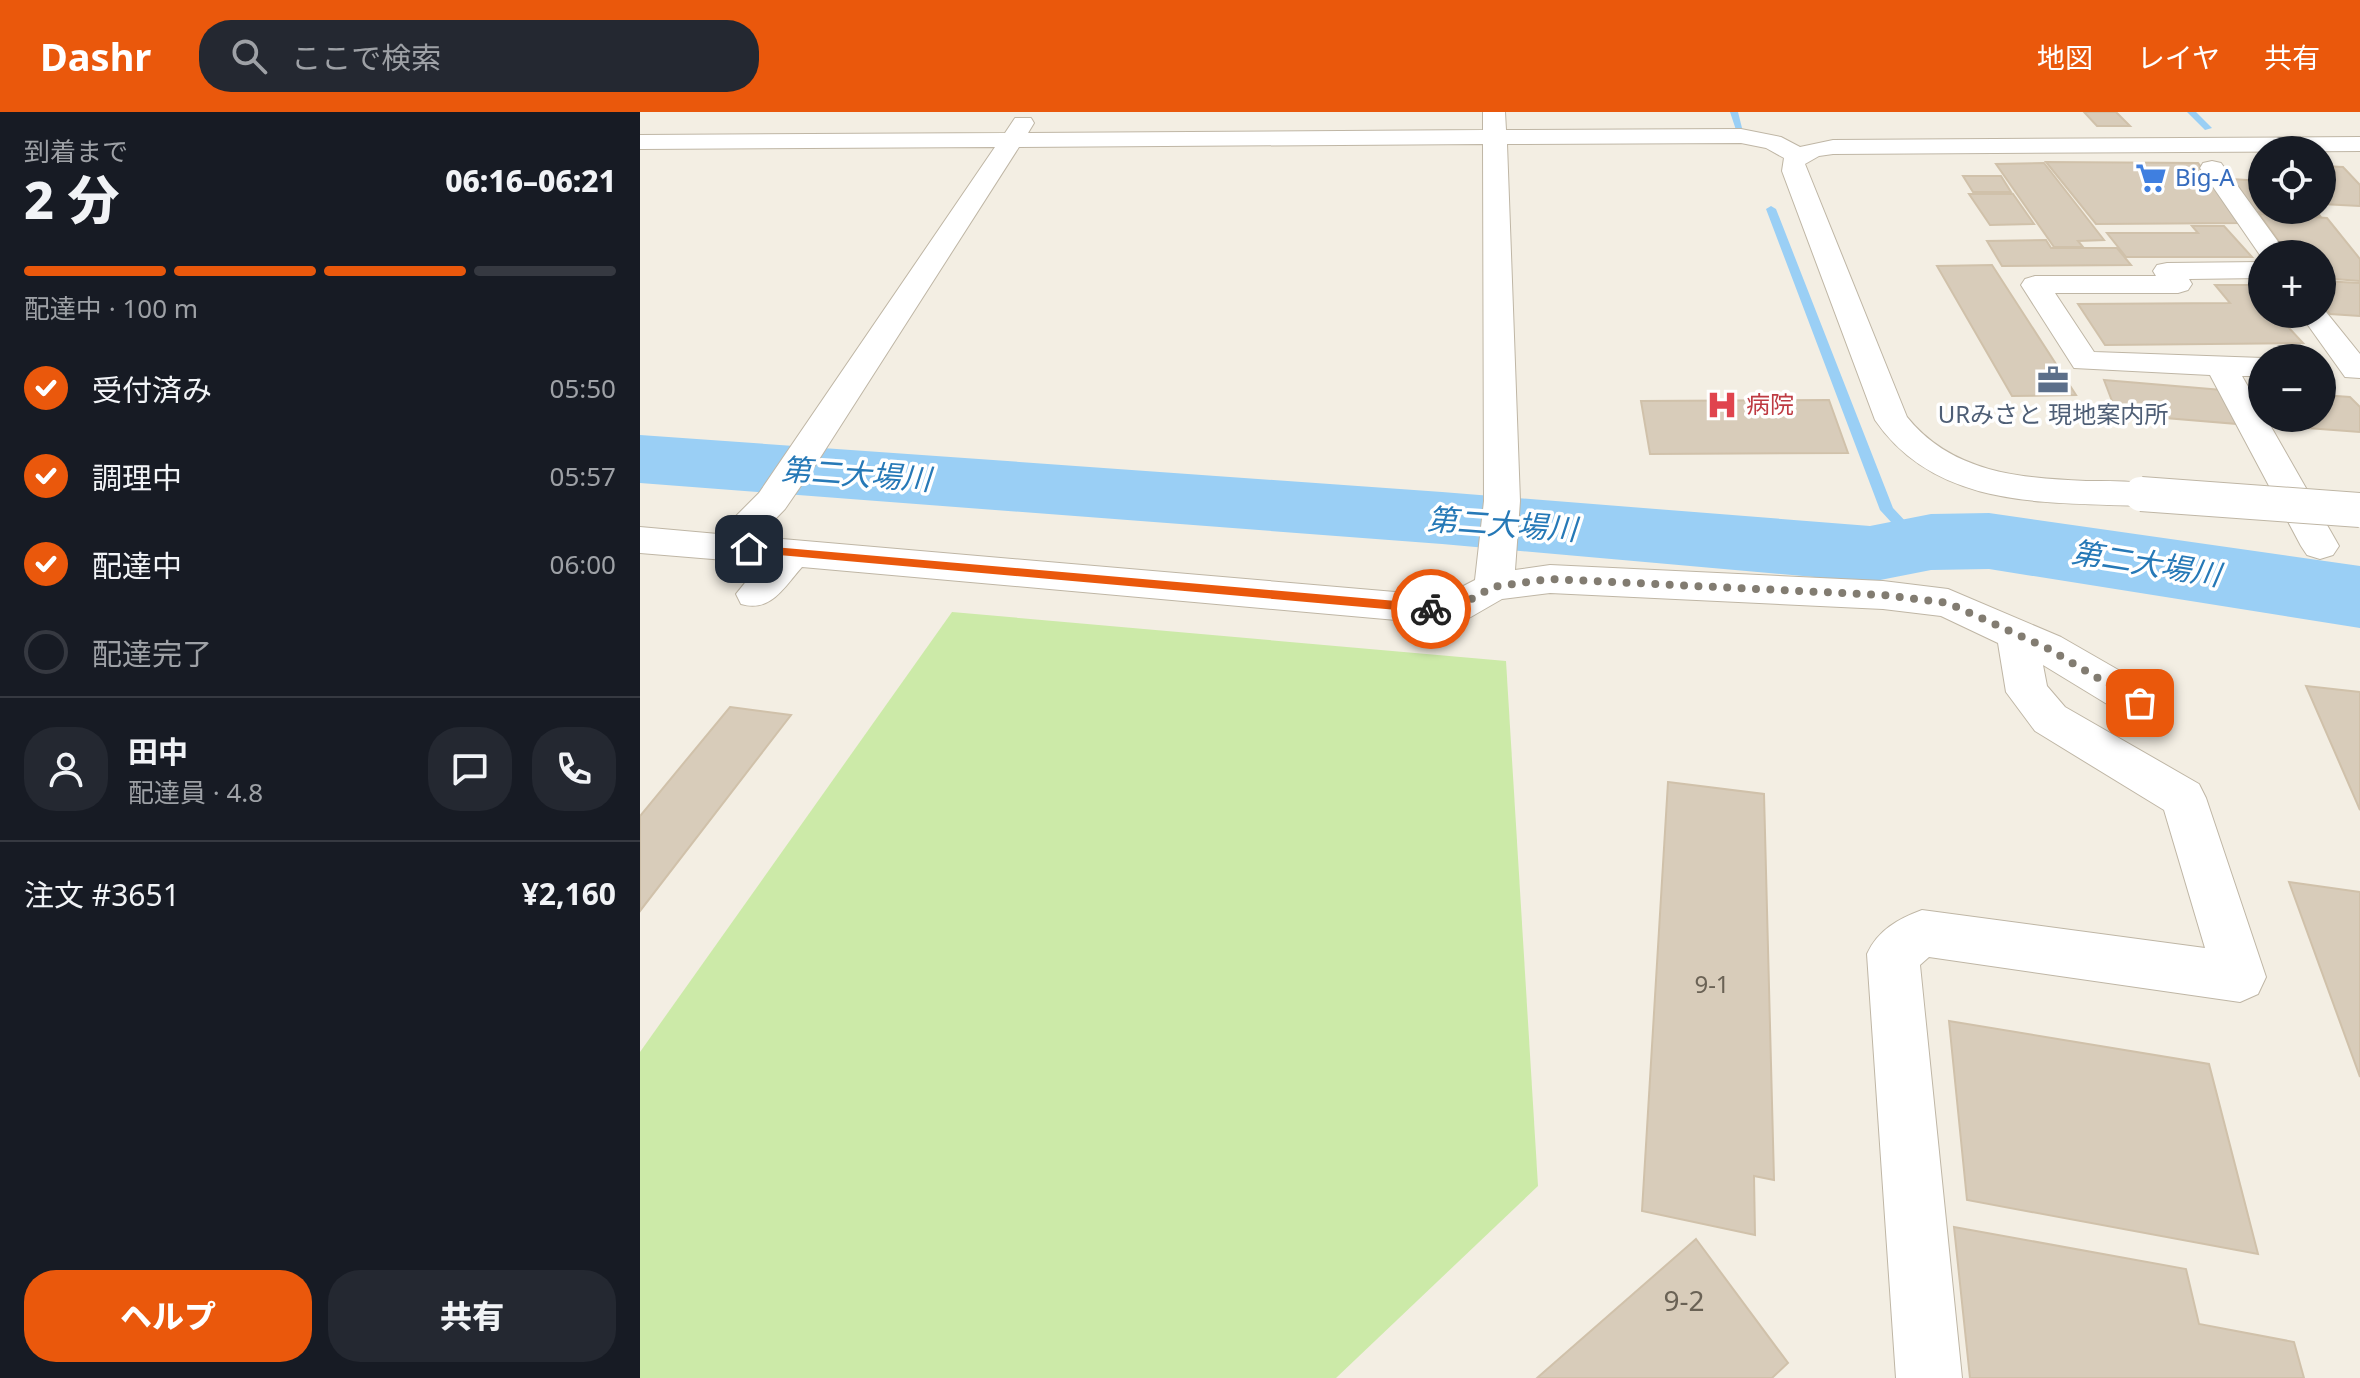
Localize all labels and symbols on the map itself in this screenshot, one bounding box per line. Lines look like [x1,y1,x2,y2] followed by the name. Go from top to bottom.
[2175,160,2235,193] place label: Big-A
[2134,161,2168,195] supermarket icon: Big-A
[2036,363,2070,397] office icon: URみさと 現地案内所
[1746,387,1794,420] place label: 病院
[1705,388,1739,422] hospital icon: 病院
[1938,397,2168,430] place label: URみさと 現地案内所
[780,448,935,499] water label: 第二大場川
[1426,498,1581,549] water label: 第二大場川
[715,515,783,583] pin
[2069,531,2226,595] water label: 第二大場川
[1391,569,1471,649] courier
[2106,669,2174,737] pin
[1694,967,1730,1000] house number: 9-1
[1663,1281,1705,1319] house number: 9-2

